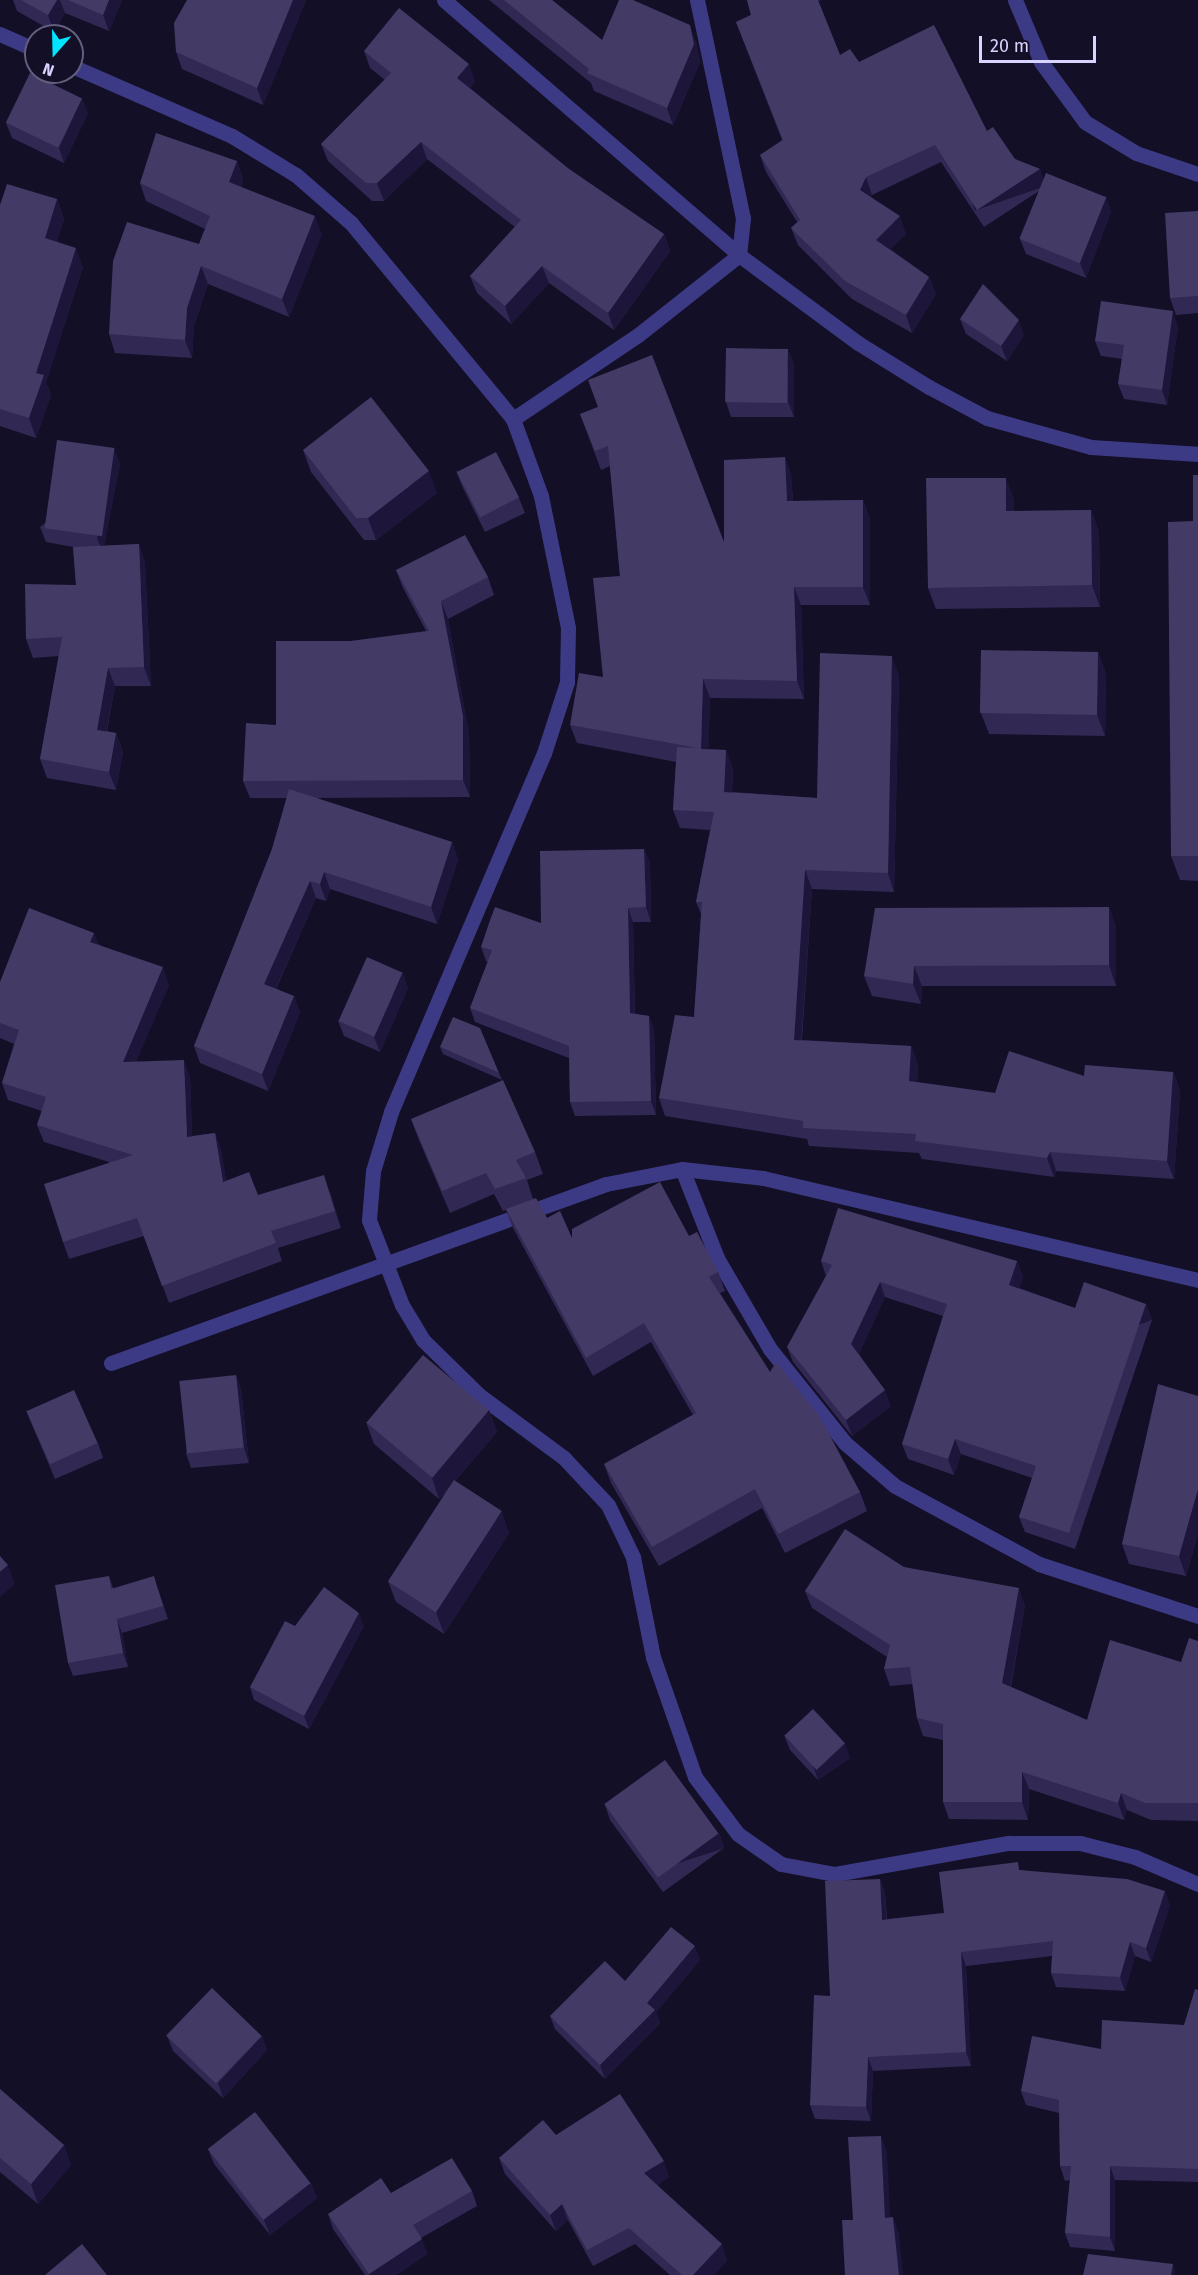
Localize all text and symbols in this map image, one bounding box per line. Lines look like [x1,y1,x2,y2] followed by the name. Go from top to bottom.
[24,24,84,84] north arrow
[982,24,1099,62] scale bar
[990,35,1029,57] text: 20 m
[40,59,57,80] text: N

